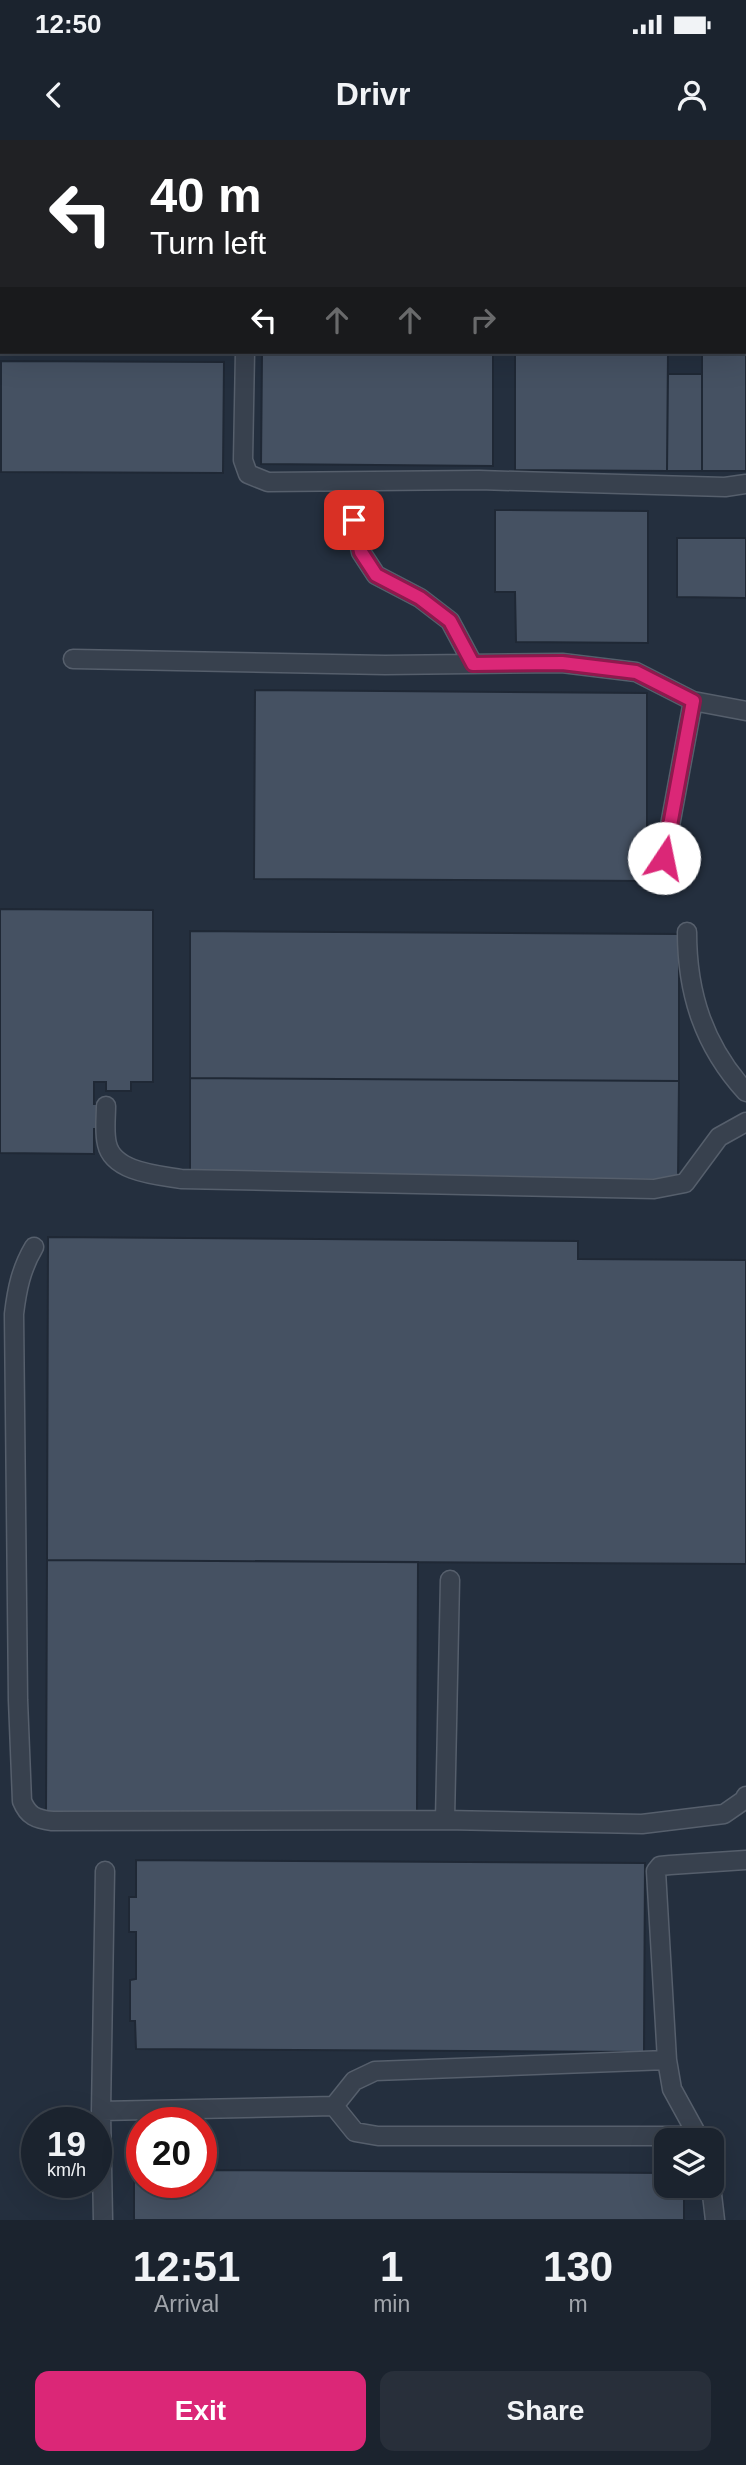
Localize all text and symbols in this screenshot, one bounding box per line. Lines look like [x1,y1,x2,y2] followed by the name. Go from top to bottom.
[35,9,102,39] text: 12:50
[35,76,73,114] icon: back
[336,76,410,112] text: Drivr
[673,76,711,114] icon: person
[35,168,126,259] icon: left
[150,168,262,222] text: 40 m
[150,225,266,261] text: Turn left
[245,301,283,339] icon: left
[318,301,356,339] icon: ahead
[391,301,429,339] icon: ahead
[464,301,502,339] icon: right
[324,490,384,550] pin
[335,501,373,539] icon: arrive
[627,821,701,895] position arrow
[126,2107,217,2198] speed limit sign: 20
[47,2124,86,2163] text: 19
[654,2128,724,2198] map controls
[654,2128,724,2198] button: layers
[47,2160,86,2180] text: km/h
[133,2243,240,2290] text: 12:51
[380,2243,403,2290] text: 1
[543,2243,613,2290] text: 130
[154,2291,219,2317] text: Arrival
[373,2291,410,2317] text: min
[569,2291,588,2317] text: m
[35,2371,366,2451] button: Exit
[380,2371,711,2451] button: Share

